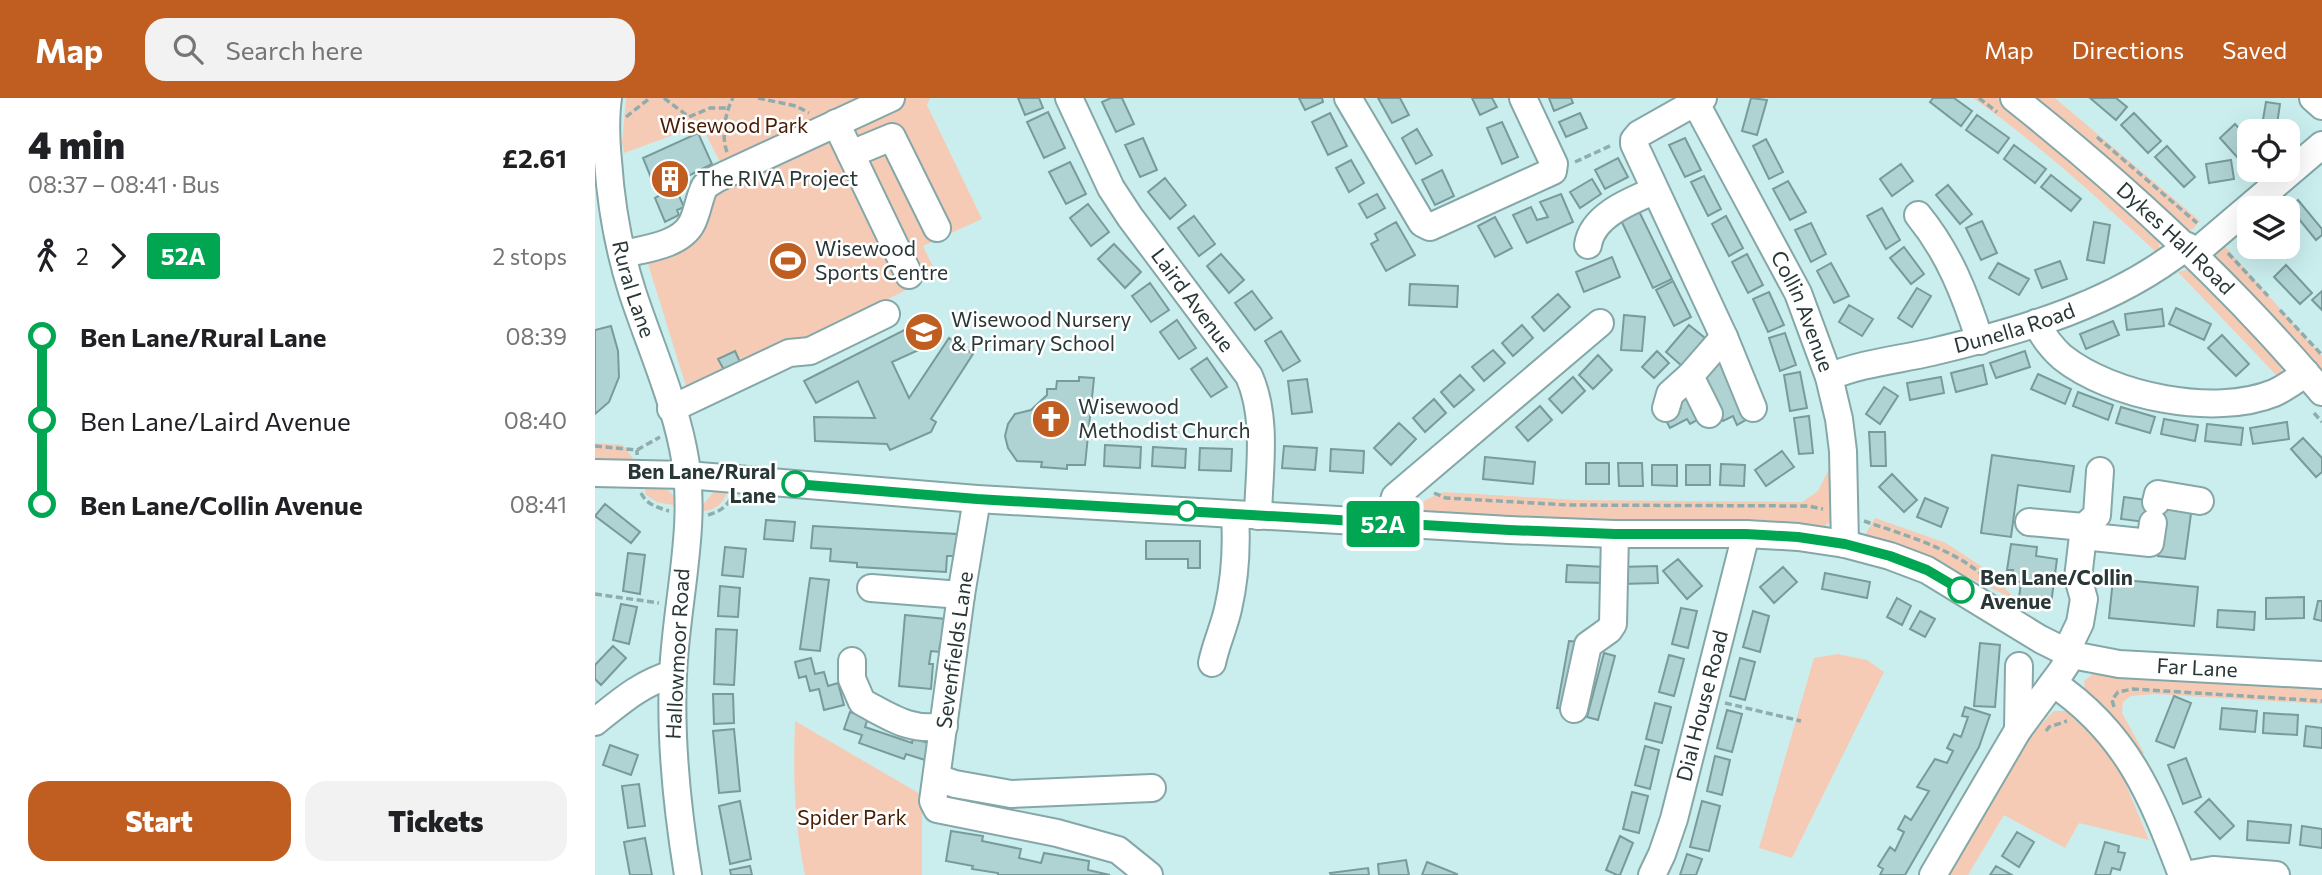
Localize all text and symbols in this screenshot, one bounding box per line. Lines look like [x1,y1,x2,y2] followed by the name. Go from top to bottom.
[145,18,635,81] search box
[35,29,103,70] text: Map
[169,30,207,68] icon: search
[225,34,363,65] text: Search here
[1984,35,2034,64] text: Map
[2072,35,2184,64] text: Directions
[2222,35,2287,64] text: Saved
[660,112,808,137] park label: Wisewood Park
[2237,119,2300,259] map controls
[2237,119,2300,182] button: locate
[28,120,125,167] text: 4 min
[502,142,567,173] text: £2.61
[649,158,691,200] building icon: The RIVA Project
[697,165,858,190] place label: The RIVA Project
[28,170,220,198] text: 08:37 – 08:41 · Bus
[2112,176,2240,299] street label: Dykes Hall Road
[2237,196,2300,259] button: layers
[815,235,948,284] place label: Wisewood Sports Centre
[28,237,66,275] icon: walk
[99,237,137,275] icon: forward
[608,238,661,341] street label: Rural Lane
[767,240,809,282] sports icon: Wisewood Sports Centre
[161,241,206,270] text: 52A
[76,242,89,270] text: 2
[493,242,567,270] text: 2 stops
[1147,243,1240,356] street label: Laird Avenue
[1766,246,1840,375] street label: Collin Avenue
[1951,297,2078,357] street label: Dunella Road
[951,306,1131,355] place label: Wisewood Nursery & Primary School
[903,311,945,353] school or university icon: Wisewood Nursery & Primary School
[80,321,326,352] text: Ben Lane/Rural Lane
[506,322,567,350] text: 08:39
[1078,393,1250,442] place label: Wisewood Methodist Church
[1030,398,1072,440] church icon: Wisewood Methodist Church
[80,405,351,436] text: Ben Lane/Laird Avenue
[504,406,567,434] text: 08:40
[627,458,776,507] place label: Ben Lane/Rural Lane
[782,471,808,497] marker: Ben Lane/Rural Lane
[80,489,363,520] text: Ben Lane/Collin Avenue
[510,490,567,518] text: 08:41
[1177,501,1197,521] unlabelled marker
[1343,501,1423,547] line badge: 52A
[1361,509,1405,538] text: 52A
[1980,564,2133,613] place label: Ben Lane/Collin Avenue
[660,568,693,740] street label: Hallowmoor Road
[930,570,977,730] street label: Sevenfields Lane
[1948,577,1974,603] marker: Ben Lane/Collin Avenue
[1670,627,1732,784] street label: Dial House Road
[2156,652,2238,681] street label: Far Lane
[28,781,291,861] button: Start
[305,781,567,861] button: Tickets
[797,804,907,829] park label: Spider Park

